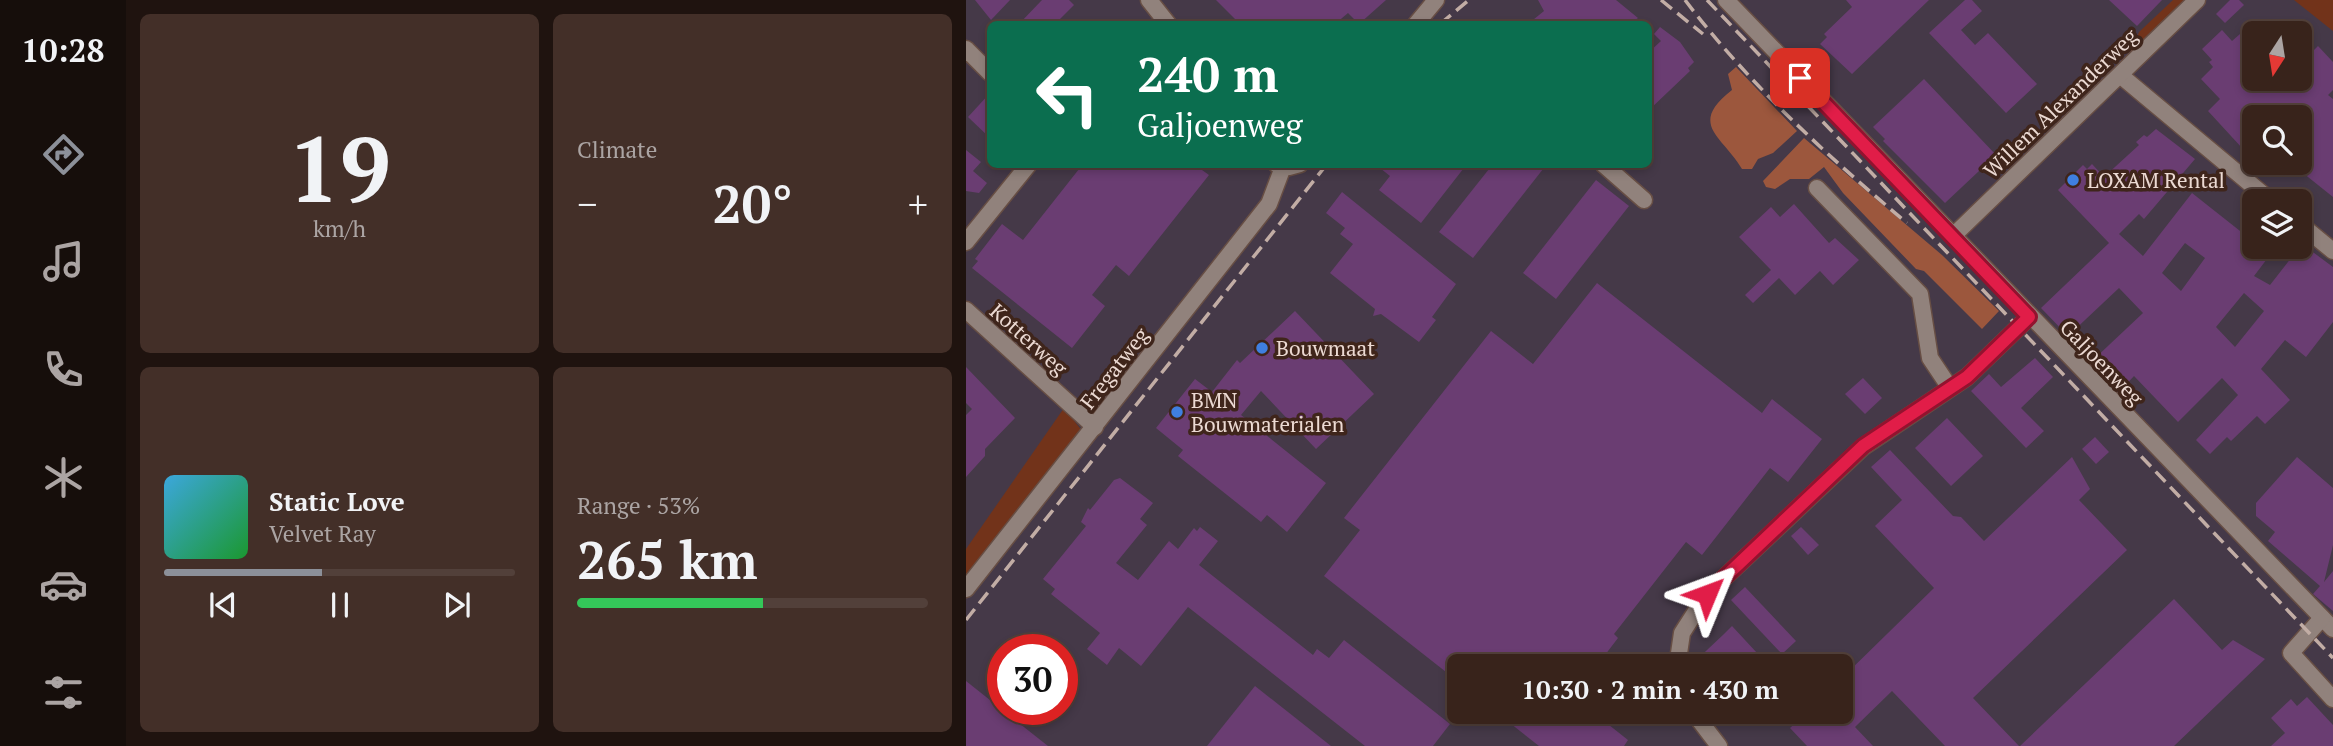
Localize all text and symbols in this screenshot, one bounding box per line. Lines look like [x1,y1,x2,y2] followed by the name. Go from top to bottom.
[1977,21,2144,184] street label: Willem Alexanderweg
[2242,21,2312,91] north arrow
[2242,21,2312,259] map controls
[21,29,105,71] text: 10:28
[1137,41,1279,106] text: 240 m
[1770,48,1830,108] pin
[1022,49,1113,140] icon: left
[1781,59,1819,97] icon: arrive
[1137,104,1303,146] text: Galjoenweg
[2242,105,2312,175] button: search
[288,107,391,228] text: 19
[39,130,88,179] icon: directions
[577,134,657,165] text: Climate
[2087,166,2225,194] place label: LOXAM Rental
[712,169,793,238] text: 20°
[2065,172,2081,188] marker: LOXAM Rental
[577,179,597,229] text: −
[908,179,928,229] text: +
[2242,189,2312,259] button: layers
[313,213,366,244] text: km/h
[39,237,88,286] icon: music
[984,297,1074,382] street label: Kotterweg
[2054,313,2150,412] street label: Galjoenweg
[1073,321,1155,414] street label: Fregatweg
[1276,334,1375,362] place label: Bouwmaat
[1254,340,1270,356] marker: Bouwmaat
[39,345,88,394] icon: phone
[1191,386,1345,438] place label: BMN Bouwmaterialen
[1169,404,1185,420] marker: BMN Bouwmaterialen
[39,453,88,502] icon: climate
[269,484,405,518] text: Static Love
[577,490,700,521] text: Range · 53%
[269,518,376,549] text: Velvet Ray
[577,525,758,594] text: 265 km
[1670,557,1744,631] position arrow
[39,560,88,609] icon: car
[204,586,242,624] icon: previous
[321,586,359,624] icon: pause
[438,586,476,624] icon: next
[987,634,1078,725] speed limit sign: 30
[39,668,88,717] icon: filters
[1521,672,1779,706] text: 10:30 · 2 min · 430 m

